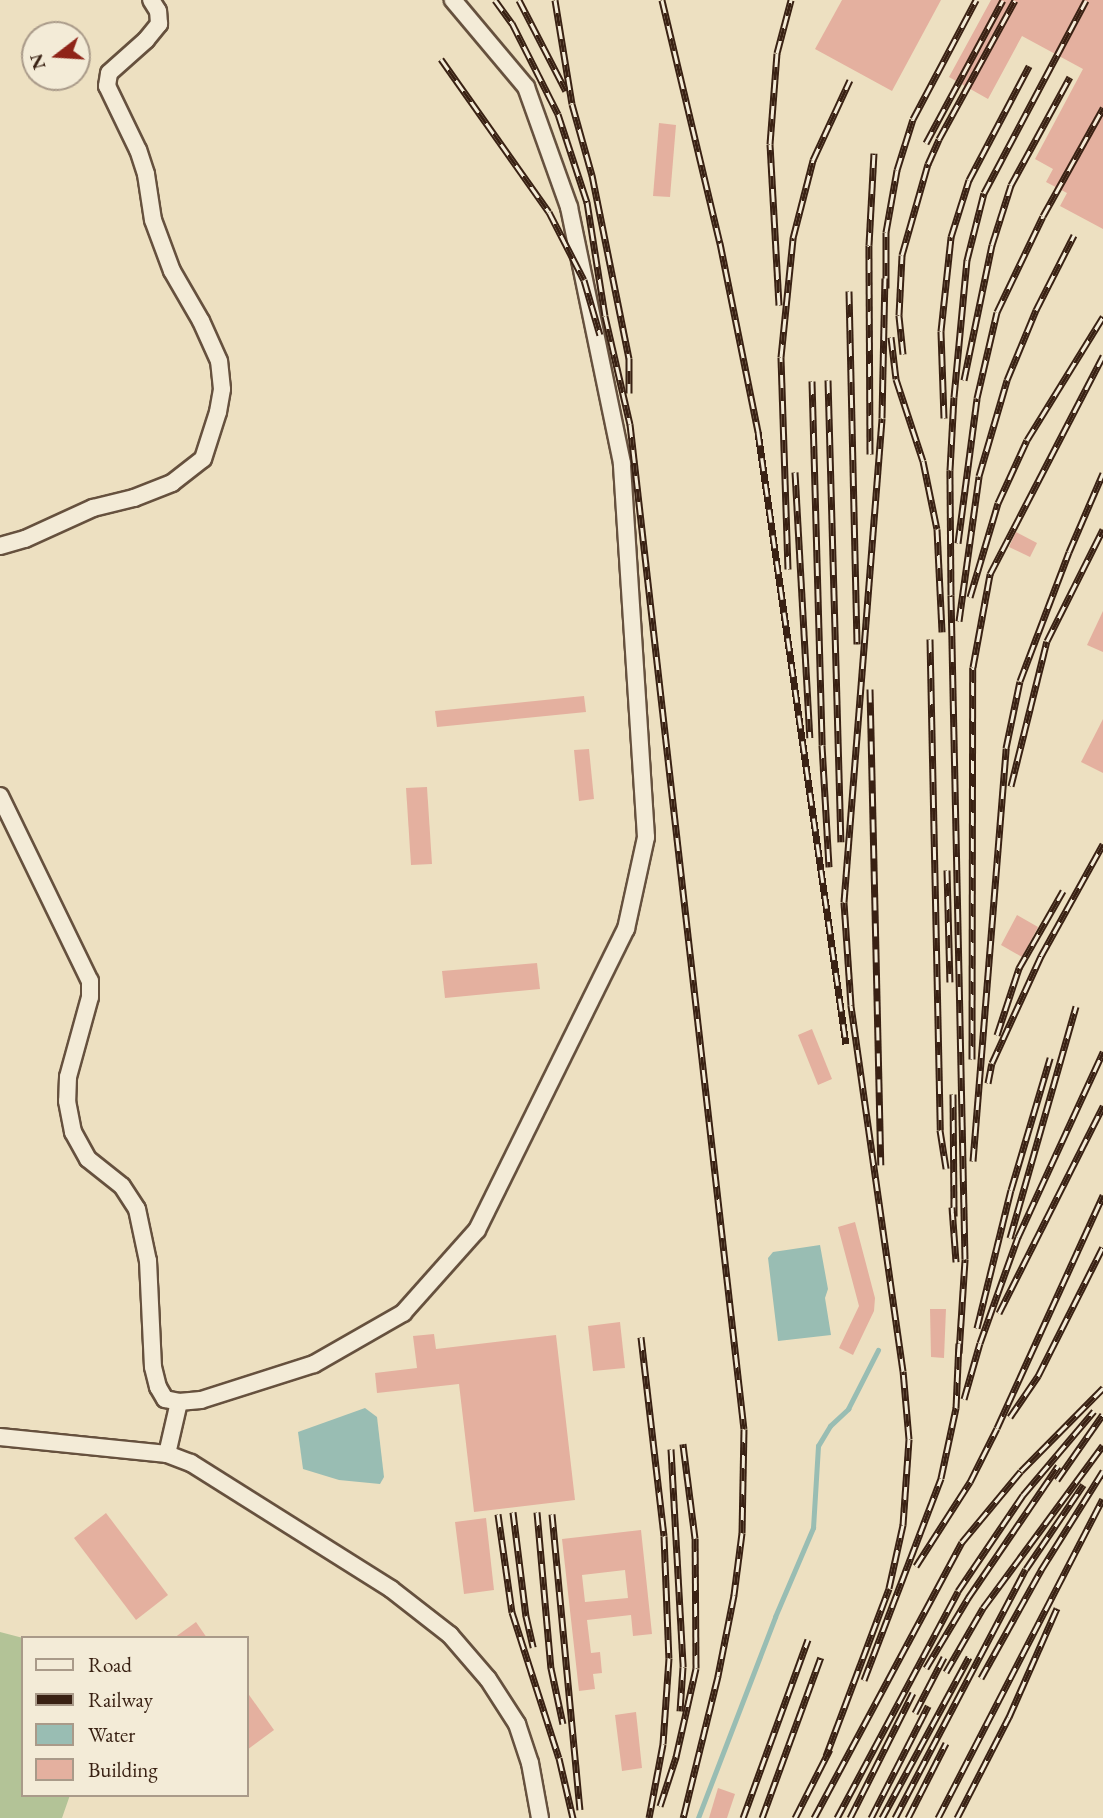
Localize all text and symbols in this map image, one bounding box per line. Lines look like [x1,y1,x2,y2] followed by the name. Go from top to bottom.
[21,21,91,91] north arrow
[23,51,52,73] text: N
[21,1636,248,1797] legend
[88,1651,132,1678] text: Road
[88,1686,153,1713] text: Railway
[88,1721,135,1748] text: Water
[88,1756,158,1783] text: Building

